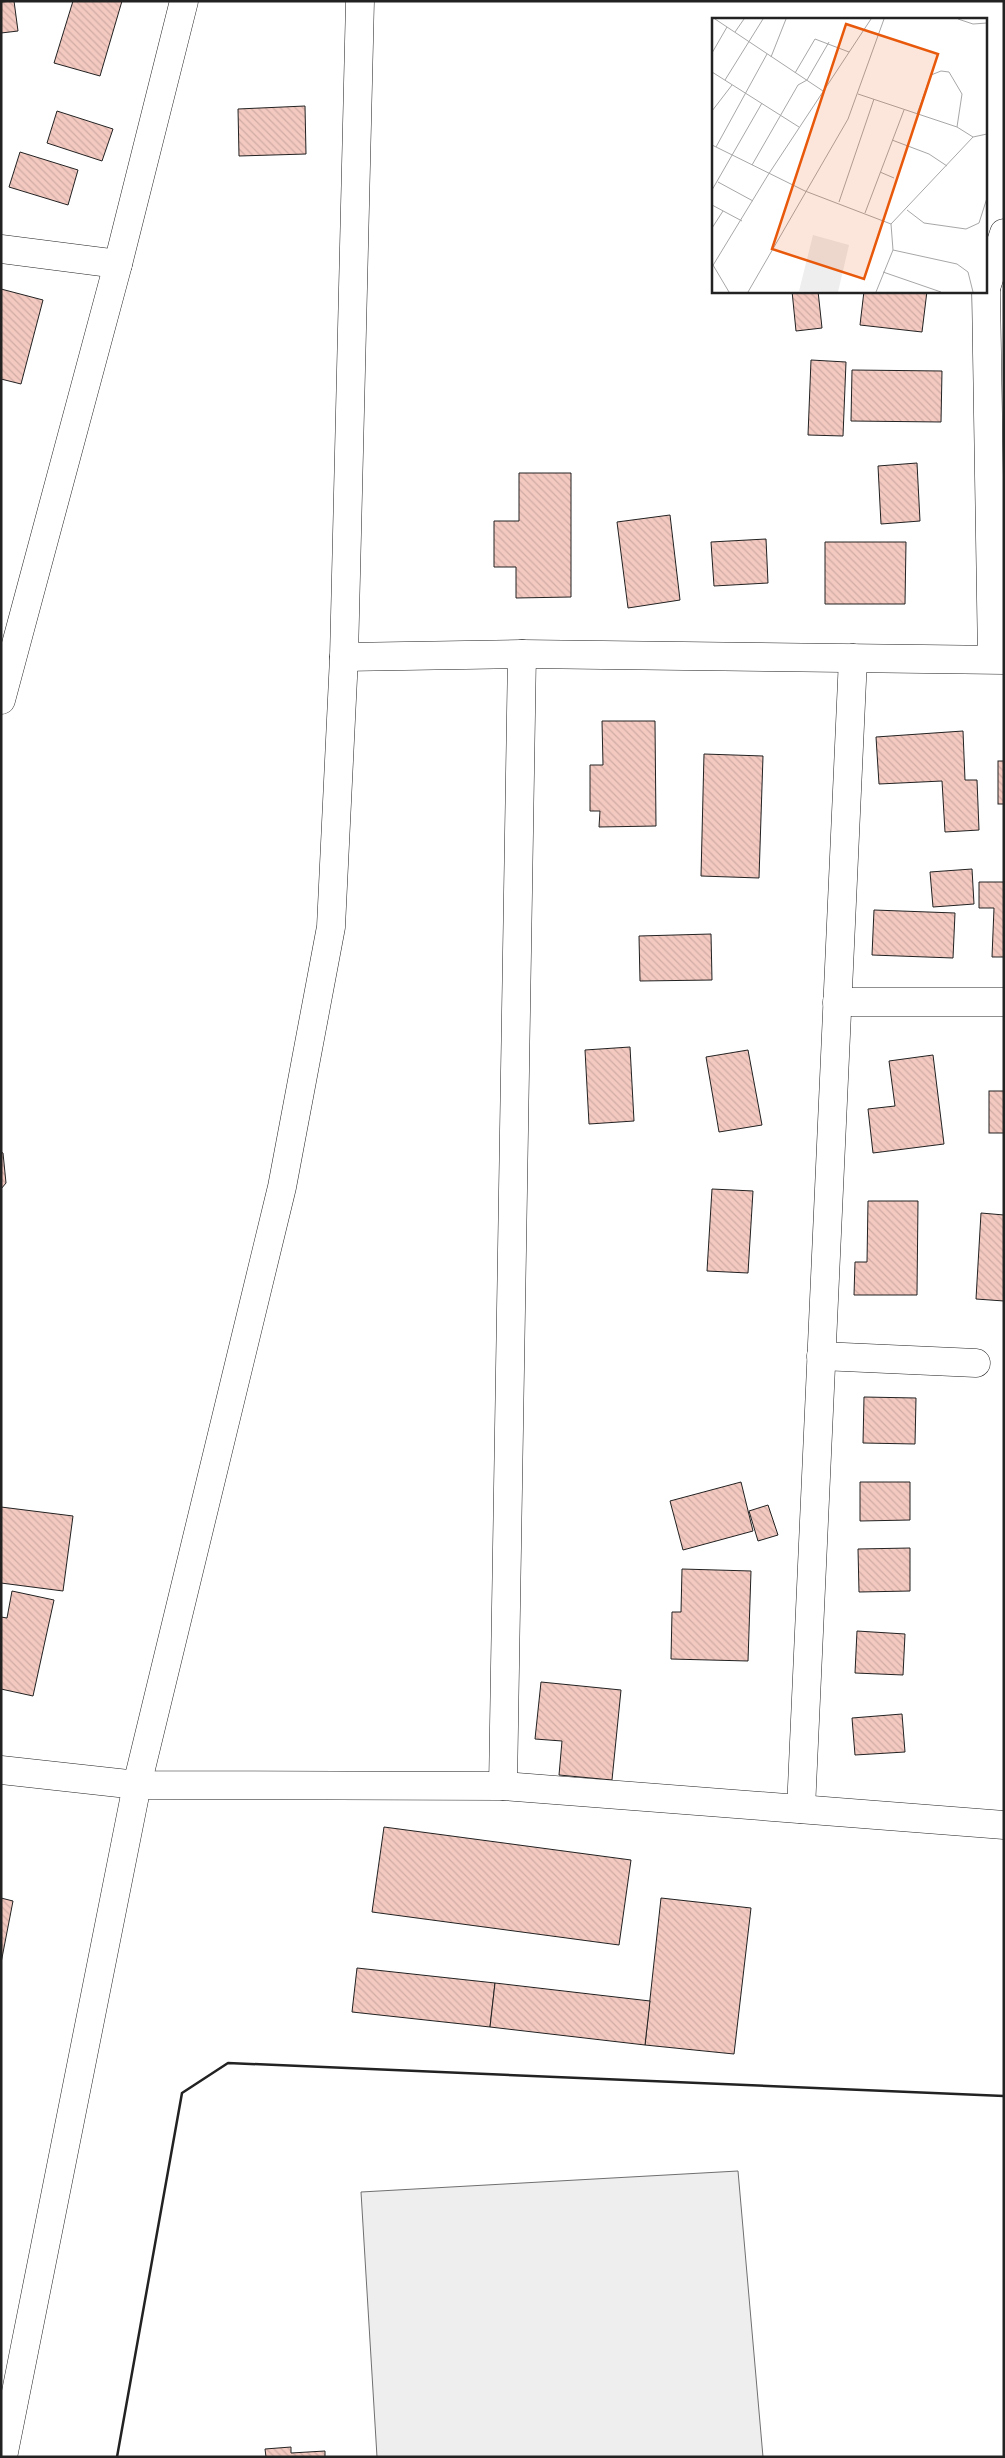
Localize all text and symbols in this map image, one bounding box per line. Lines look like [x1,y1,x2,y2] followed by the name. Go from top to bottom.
[712,18,988,292] inset map

